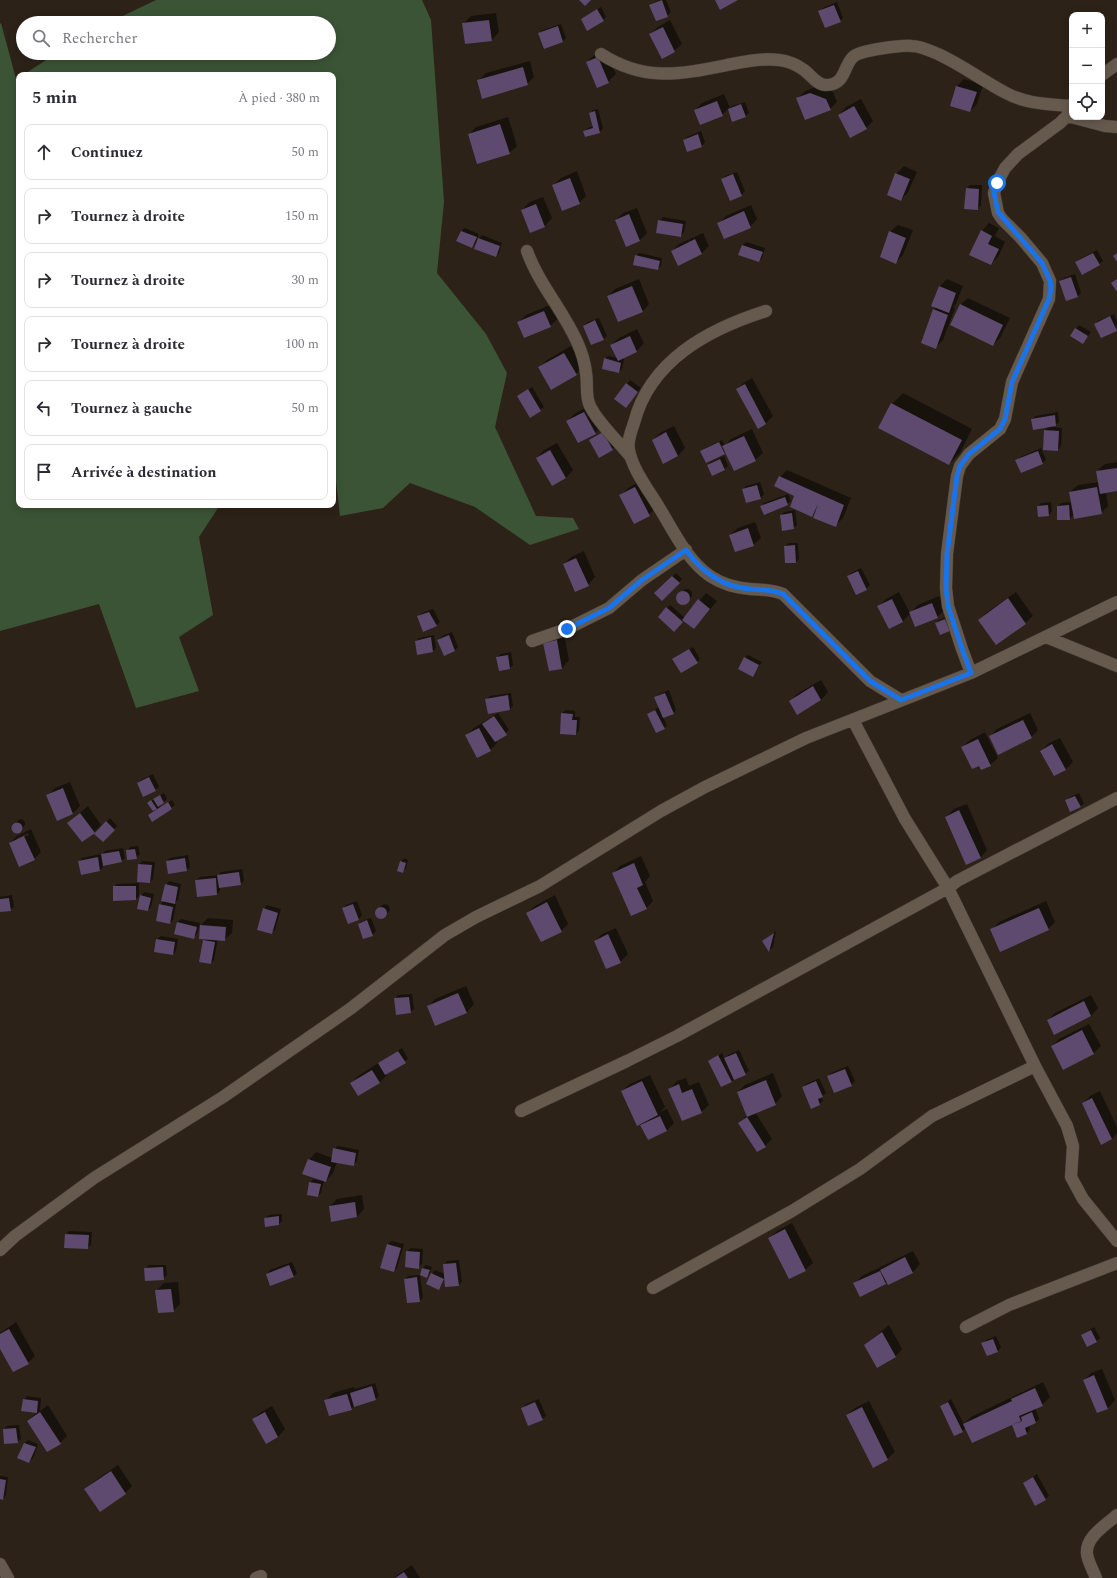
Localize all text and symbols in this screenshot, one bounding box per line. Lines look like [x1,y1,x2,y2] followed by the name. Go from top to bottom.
[1069,12,1105,120] map controls
[1069,12,1105,48] button: +
[16,16,336,60] search box
[30,27,52,49] icon: search
[62,27,137,50] text: Rechercher
[1069,48,1105,84] button: −
[1069,84,1105,120] button: locate
[32,85,77,111] text: 5 min
[238,88,320,108] text: À pied · 380 m
[33,141,55,163] icon: ahead
[71,141,143,164] text: Continuez
[292,142,319,162] text: 50 m
[988,174,1006,192] route start
[33,205,55,227] icon: right
[71,205,185,228] text: Tournez à droite
[285,206,319,226] text: 150 m
[33,269,55,291] icon: right
[71,269,185,292] text: Tournez à droite
[292,270,319,290] text: 30 m
[33,333,55,355] icon: right
[71,333,185,356] text: Tournez à droite
[285,334,319,354] text: 100 m
[33,397,55,419] icon: left
[71,397,192,420] text: Tournez à gauche
[292,398,319,418] text: 50 m
[33,461,55,483] icon: arrive
[71,461,217,484] text: Arrivée à destination
[558,620,576,638] route end

